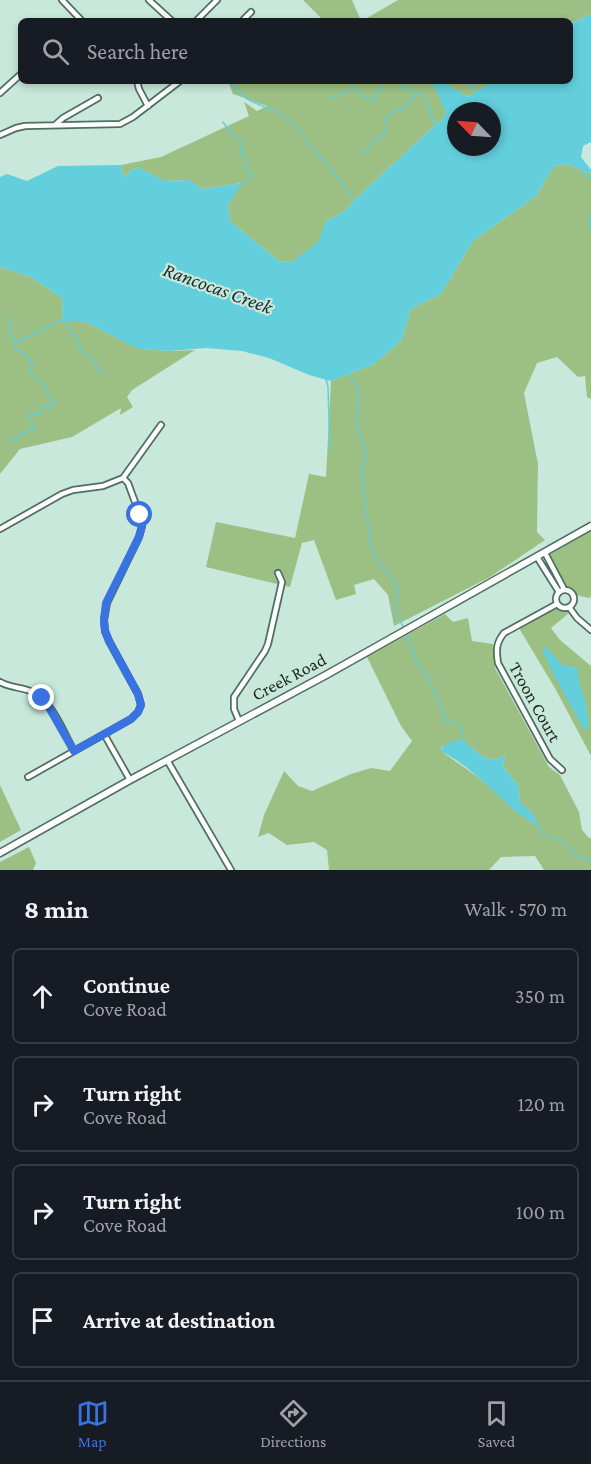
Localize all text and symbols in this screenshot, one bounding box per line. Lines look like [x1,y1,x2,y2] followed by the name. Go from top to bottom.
[18,18,573,84] search box
[39,35,72,68] icon: search
[87,39,188,64] text: Search here
[447,102,501,156] north arrow
[160,258,277,318] water label: Rancocas Creek
[126,501,152,527] route start
[249,649,330,705] street label: Creek Road
[505,659,566,746] street label: Troon Court
[28,684,54,710] route end
[24,895,89,924] text: 8 min
[464,898,567,920] text: Walk · 570 m
[83,973,170,998] text: Continue
[26,980,59,1013] icon: ahead
[515,985,565,1007] text: 350 m
[83,998,167,1020] text: Cove Road
[83,1081,181,1106] text: Turn right
[26,1088,59,1121] icon: right
[518,1093,565,1115] text: 120 m
[83,1106,167,1128] text: Cove Road
[83,1189,181,1214] text: Turn right
[26,1196,59,1229] icon: right
[516,1201,565,1223] text: 100 m
[83,1214,167,1236] text: Cove Road
[26,1304,59,1337] icon: arrive
[83,1308,275,1333] text: Arrive at destination
[76,1397,109,1450] tab: Map
[260,1397,326,1450] tab: Directions
[478,1397,515,1450] tab: Saved

